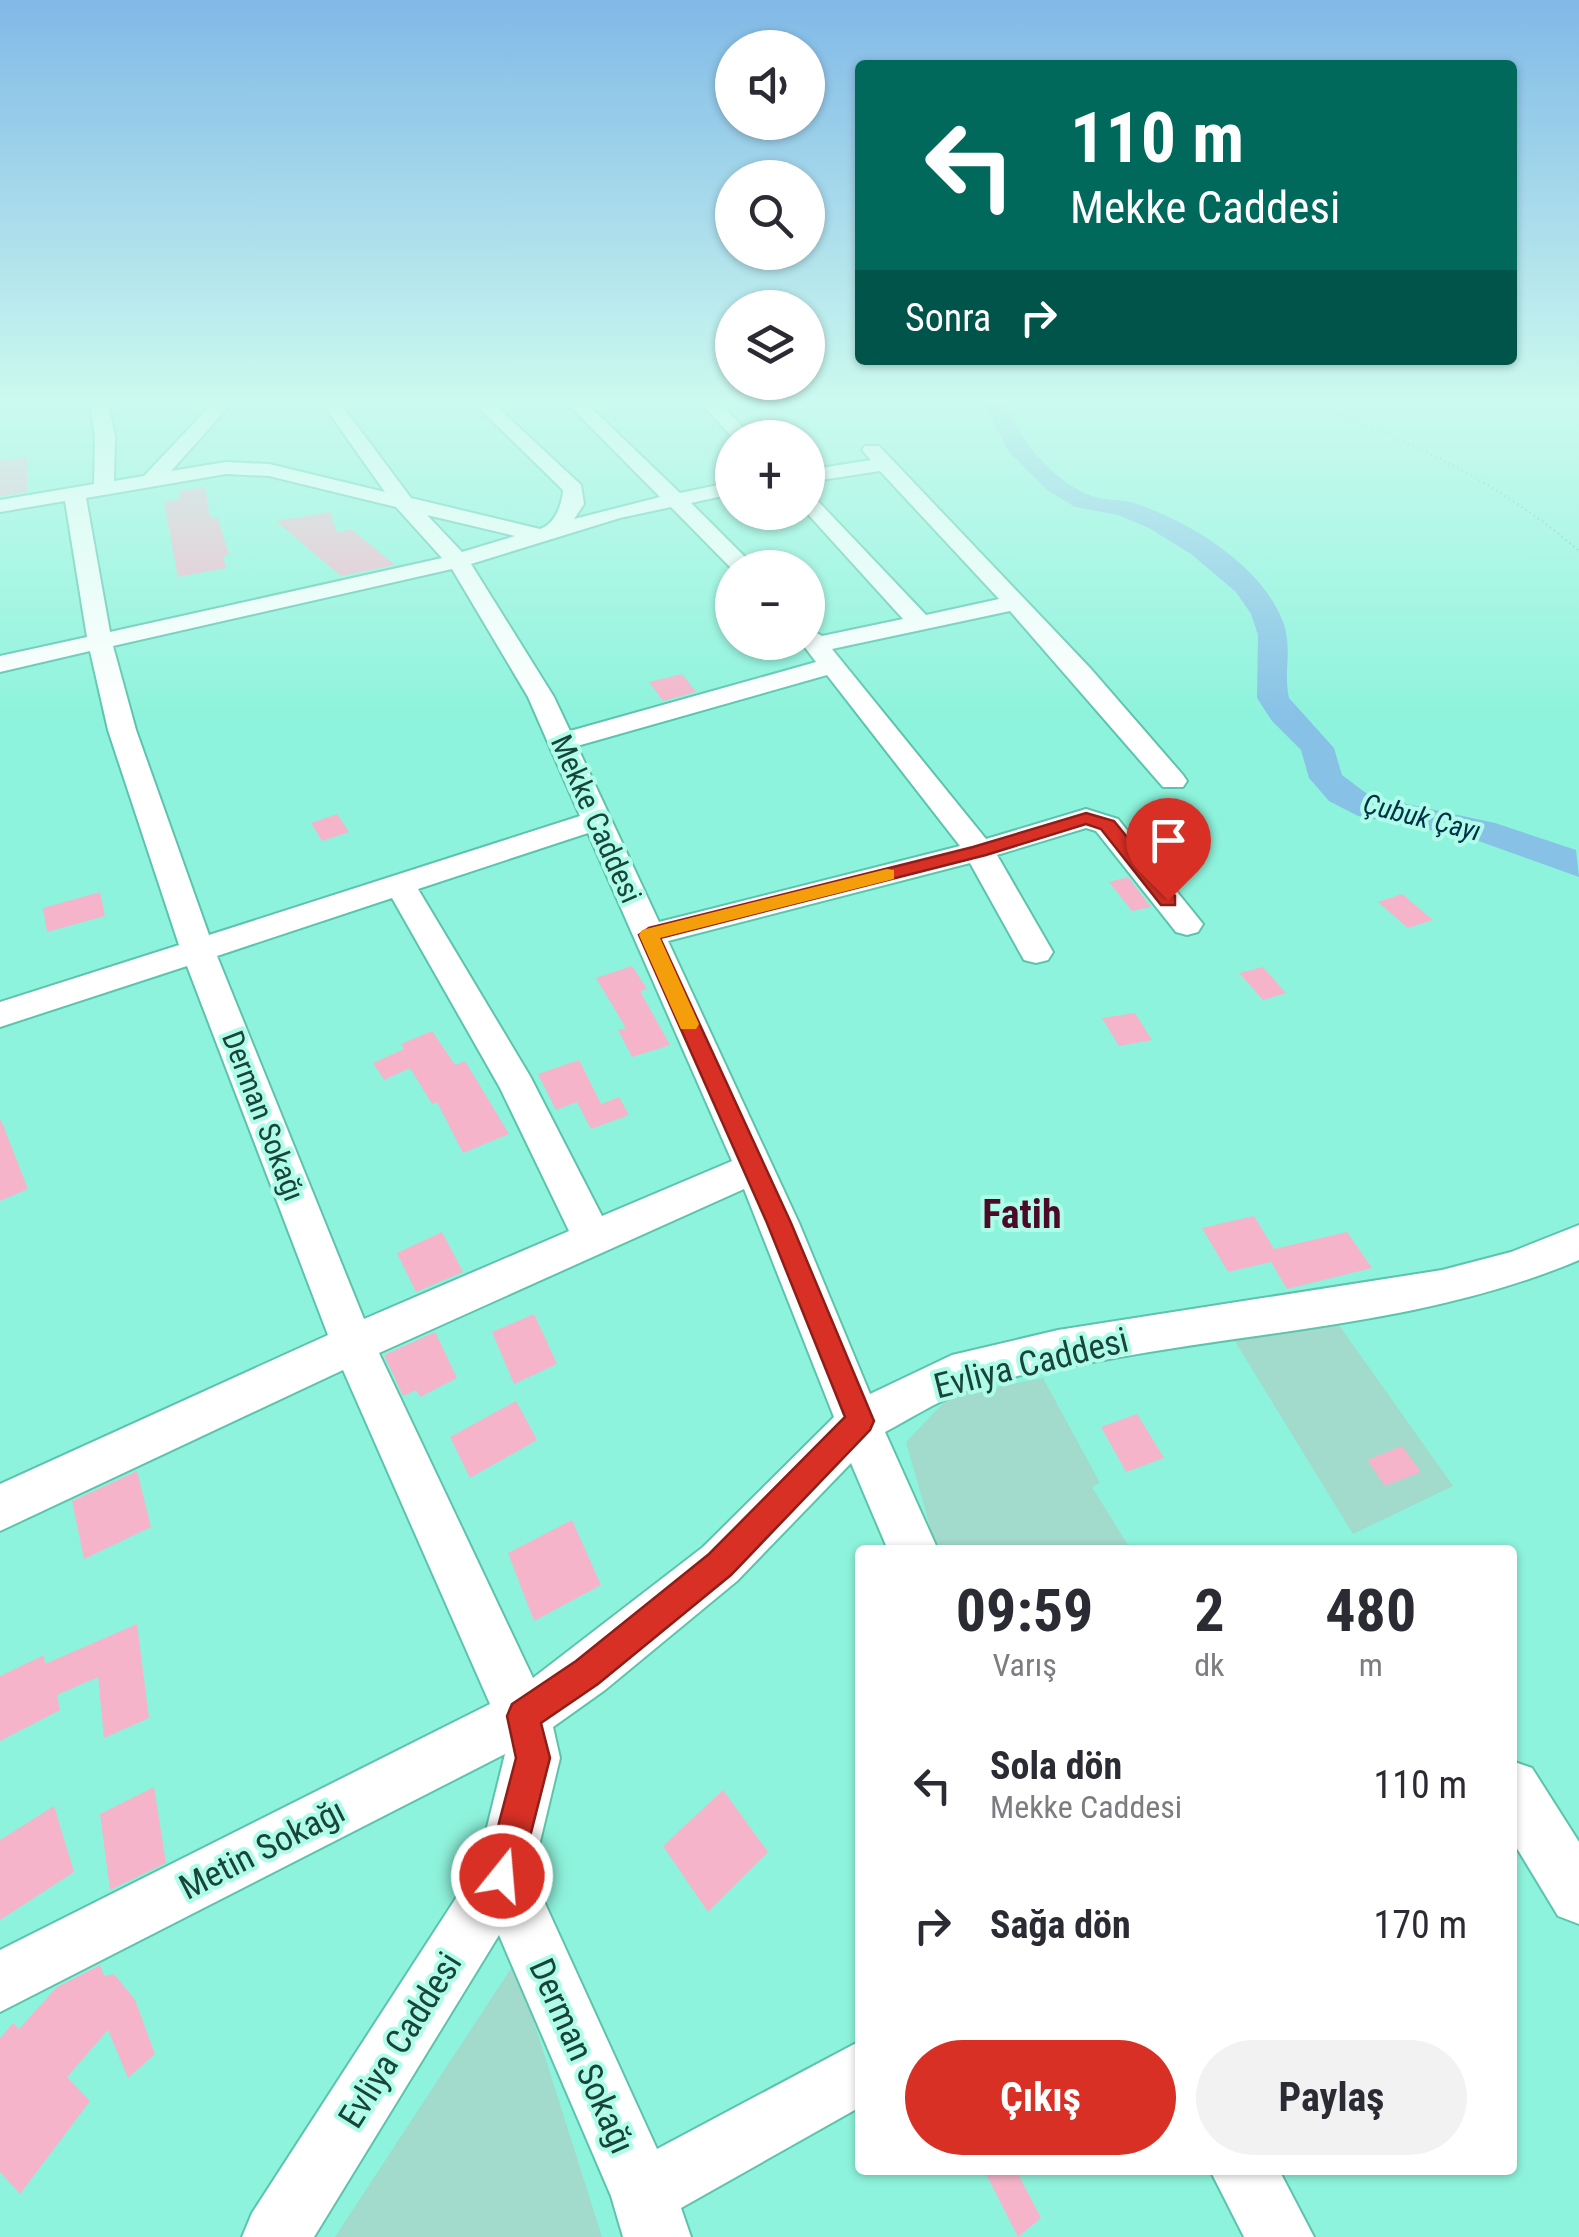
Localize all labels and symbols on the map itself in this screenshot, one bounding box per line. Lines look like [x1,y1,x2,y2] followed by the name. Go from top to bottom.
[544,729,649,908] street label: Mekke Caddesi
[1360,787,1484,848] water label: Çubuk Çayı
[1126,798,1211,901] pin
[215,1026,312,1206] street label: Derman Sokağı
[982,1191,1062,1238] district label: Fatih
[930,1320,1133,1407] street label: Evliya Caddesi
[173,1790,352,1909] street label: Metin Sokağı
[450,1824,554,1928] position arrow
[330,1945,470,2135] street label: Evliya Caddesi
[520,1952,643,2160] street label: Derman Sokağı

